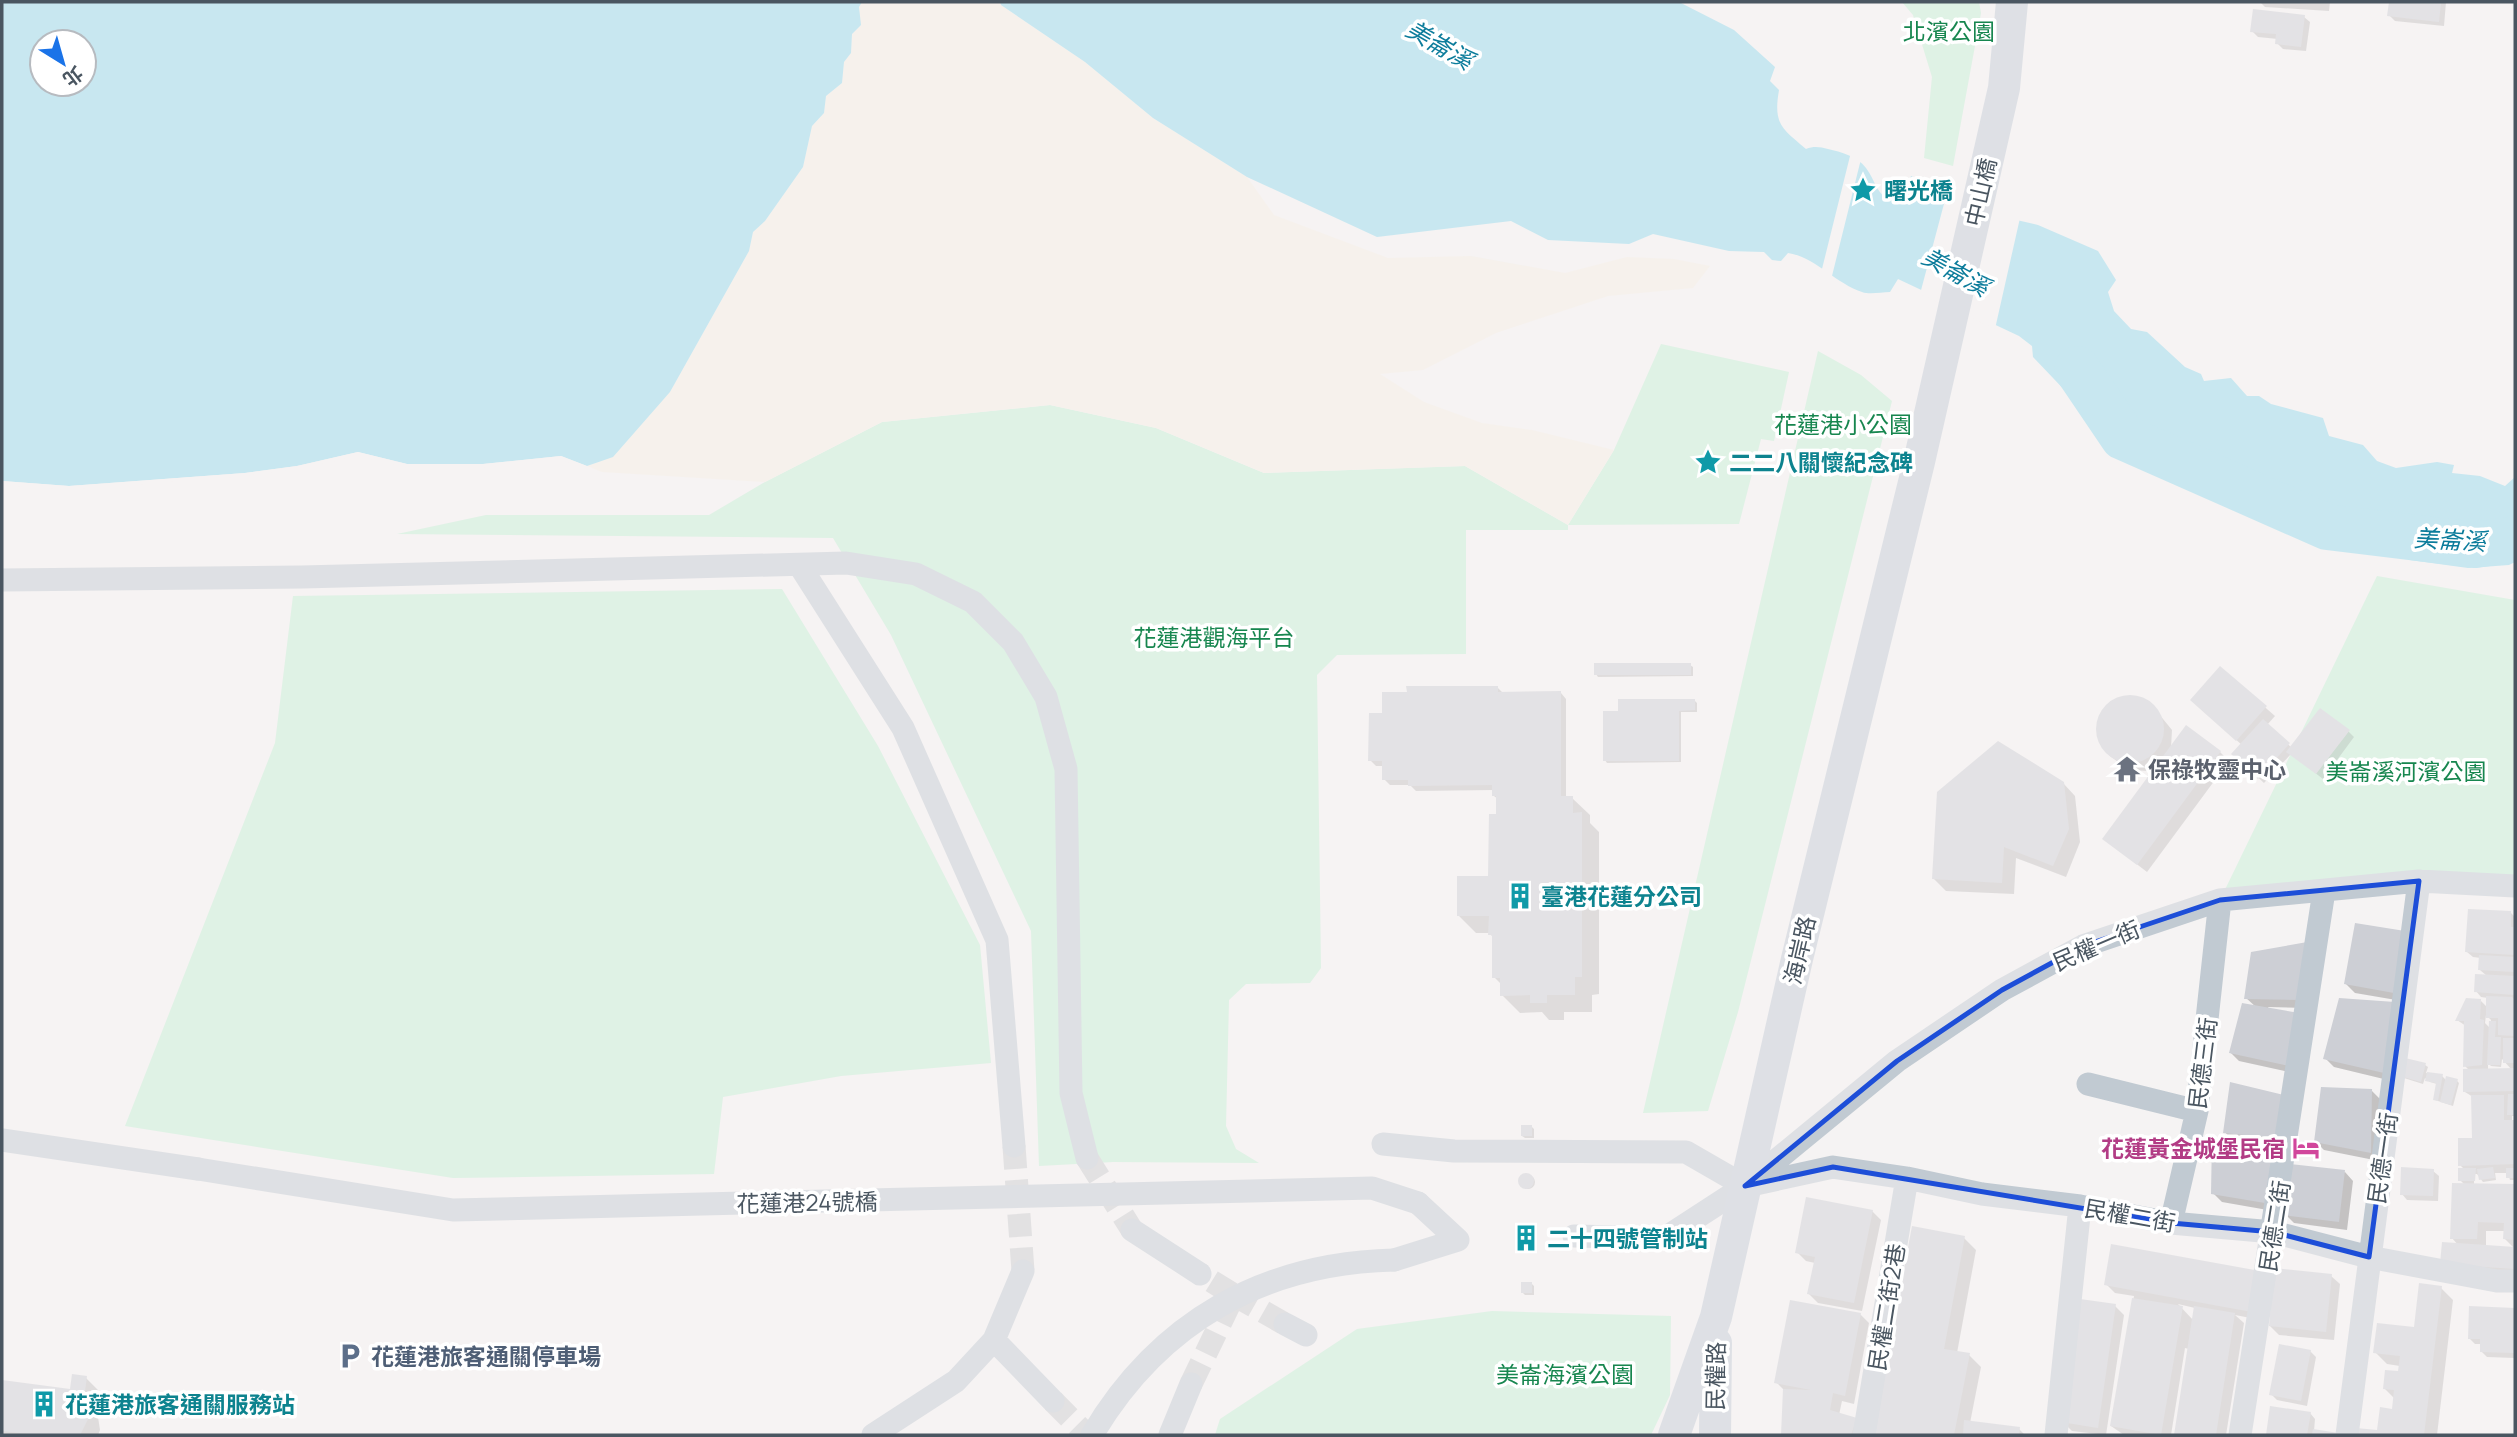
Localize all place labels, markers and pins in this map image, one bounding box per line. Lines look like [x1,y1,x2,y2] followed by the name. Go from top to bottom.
[1884,174,1953,206] place label: 曙光橋
[1848,175,1878,205] place icon: 曙光橋
[1729,446,1913,478] place label: 二二八關懷紀念碑
[1693,447,1723,477] place icon: 二二八關懷紀念碑
[2148,753,2286,785] place label: 保祿牧靈中心
[2112,754,2142,784] temple icon: 保祿牧靈中心
[1541,880,1702,912] place label: 臺港花蓮分公司
[1505,881,1535,911] building icon: 臺港花蓮分公司
[2101,1132,2285,1164] place label: 花蓮黃金城堡民宿
[2291,1133,2321,1163] hotel icon: 花蓮黃金城堡民宿
[1547,1222,1708,1254] place label: 二十四號管制站
[1511,1223,1541,1253] building icon: 二十四號管制站
[371,1340,601,1372] place label: 花蓮港旅客通關停車場
[335,1341,365,1371] parking icon: 花蓮港旅客通關停車場
[65,1388,295,1420] place label: 花蓮港旅客通關服務站
[29,1389,59,1419] building icon: 花蓮港旅客通關服務站

